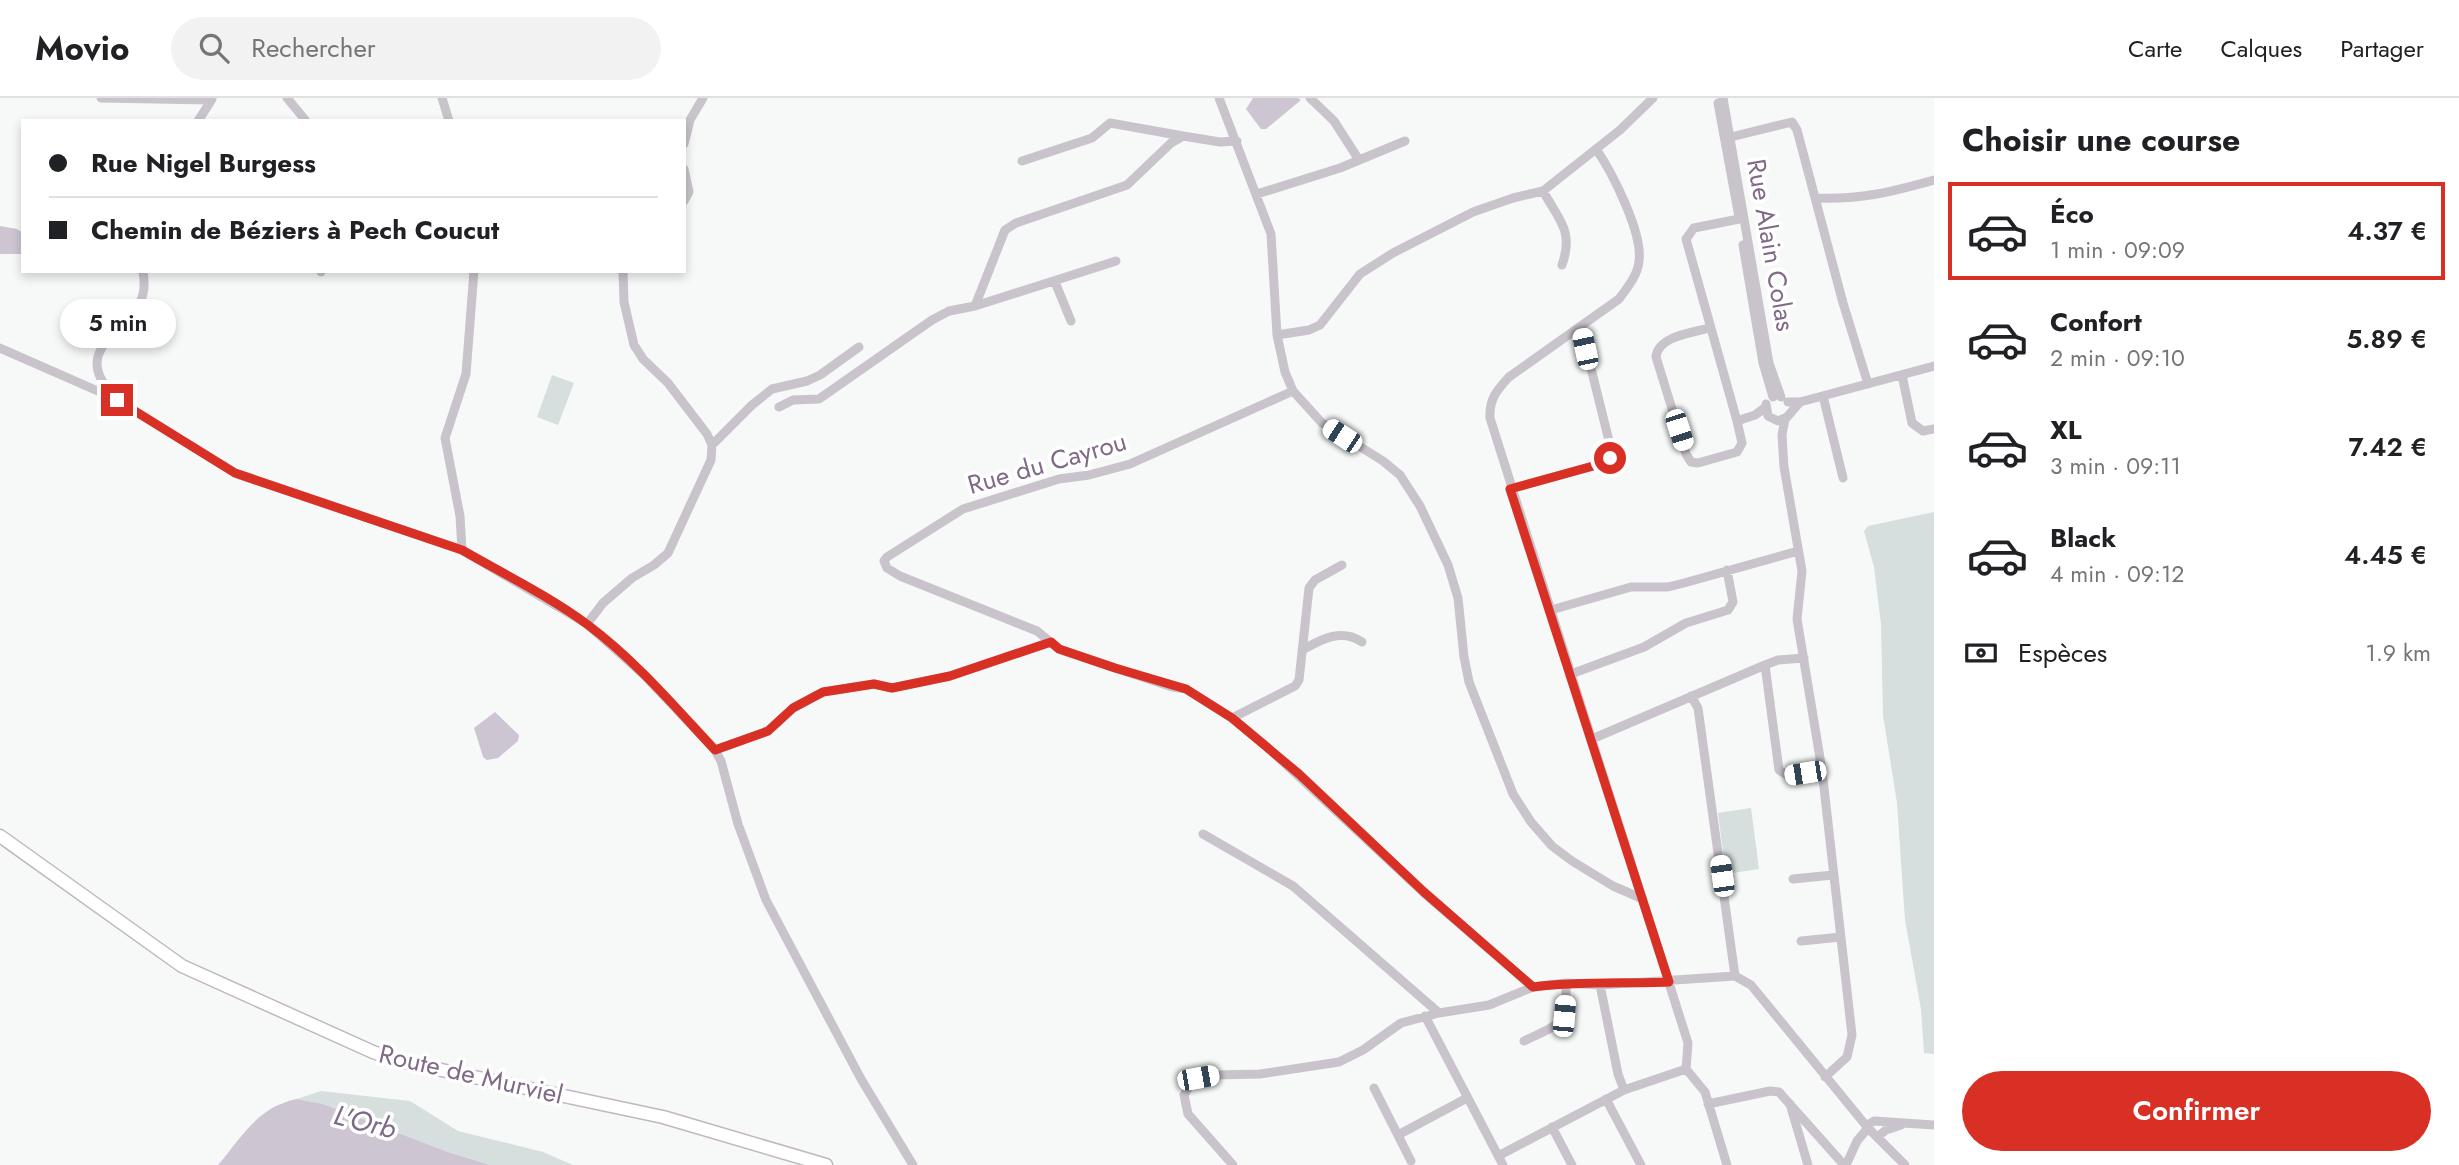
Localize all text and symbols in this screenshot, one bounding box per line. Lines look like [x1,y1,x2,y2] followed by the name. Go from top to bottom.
[171,17,661,80] search box
[35,25,129,72] text: Movio
[195,29,233,67] icon: search
[251,29,376,67] text: Rechercher
[2128,31,2182,66] text: Carte
[2220,31,2302,66] text: Calques
[2340,31,2424,66] text: Partager
[1962,117,2240,163] text: Choisir une course
[91,144,316,182] text: Rue Nigel Burgess
[1737,156,1805,334] street label: Rue Alain Colas
[2050,195,2094,233] text: Éco
[1966,200,2029,263] icon: car
[91,211,499,249] text: Chemin de Béziers à Pech Coucut
[2347,212,2427,250] text: 4.37 €
[2050,233,2185,267] text: 1 min · 09:09
[59,299,175,348] callout: 5 min
[2050,303,2142,341] text: Confort
[89,306,147,340] text: 5 min
[1966,308,2029,371] icon: car
[2346,320,2427,358] text: 5.89 €
[1571,326,1600,372] car
[2050,341,2185,375] text: 2 min · 09:10
[101,384,133,416] route end
[1663,407,1696,453] car
[2050,411,2082,449] text: XL
[1319,416,1366,456] car
[1966,416,2029,479] icon: car
[963,422,1131,504] street label: Rue du Cayrou
[2349,428,2427,466] text: 7.42 €
[1594,442,1626,474] route start
[2050,449,2181,483] text: 3 min · 09:11
[2050,519,2116,557] text: Black
[1966,524,2029,587] icon: car
[2344,536,2427,574] text: 4.45 €
[2050,557,2184,591] text: 4 min · 09:12
[1962,634,2000,672] icon: cash
[2018,634,2107,672] text: Espèces
[2366,636,2431,670] text: 1.9 km
[1783,759,1828,787] car
[1709,854,1736,898] car
[1552,994,1577,1038] car
[375,1034,567,1114] street label: Route de Murviel
[1176,1064,1221,1092] car
[1962,1071,2431,1151] button: Confirmer
[330,1094,401,1150] water label: L'Orb

